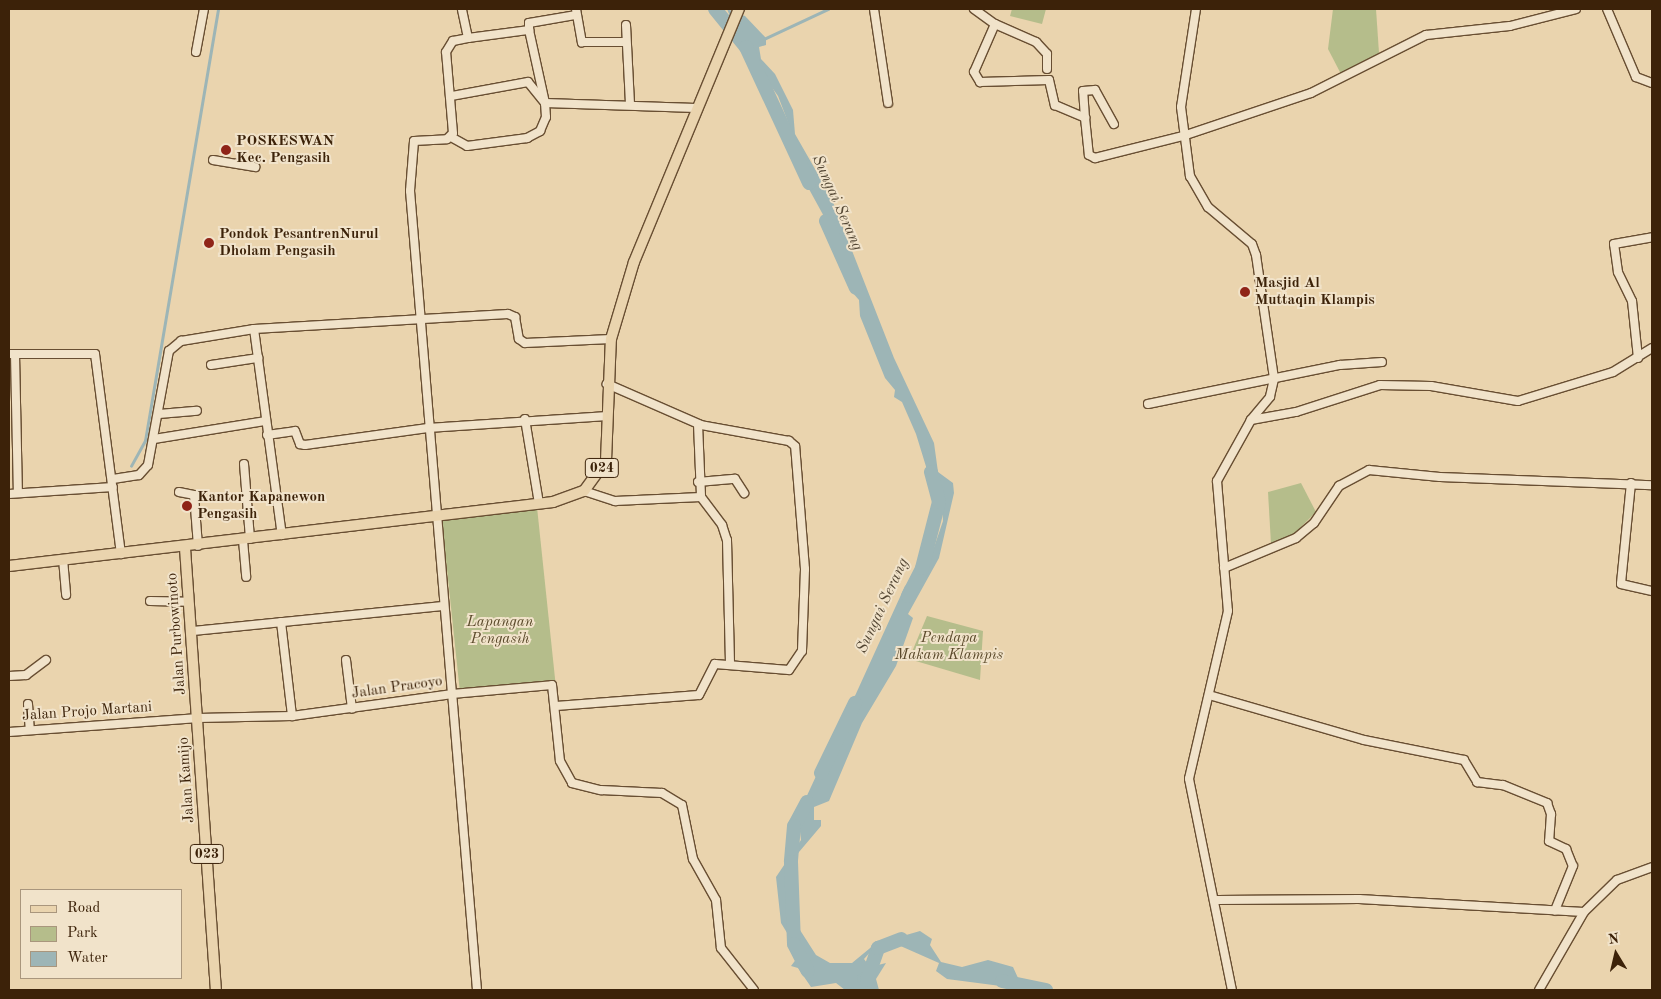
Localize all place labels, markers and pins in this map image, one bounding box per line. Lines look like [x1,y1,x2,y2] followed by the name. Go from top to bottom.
[236,132,334,167] place label: POSKESWAN Kec. Pengasih
[220,144,232,156] marker: POSKESWAN Kec. Pengasih
[219,225,379,260] place label: Pondok PesantrenNurul Dholam Pengasih
[203,237,215,249] marker: Pondok PesantrenNurul Dholam Pengasih
[1255,274,1375,309] place label: Masjid Al Muttaqin Klampis
[1239,286,1251,298] marker: Masjid Al Muttaqin Klampis
[197,488,325,523] place label: Kantor Kapanewon Pengasih
[181,500,193,512] marker: Kantor Kapanewon Pengasih

